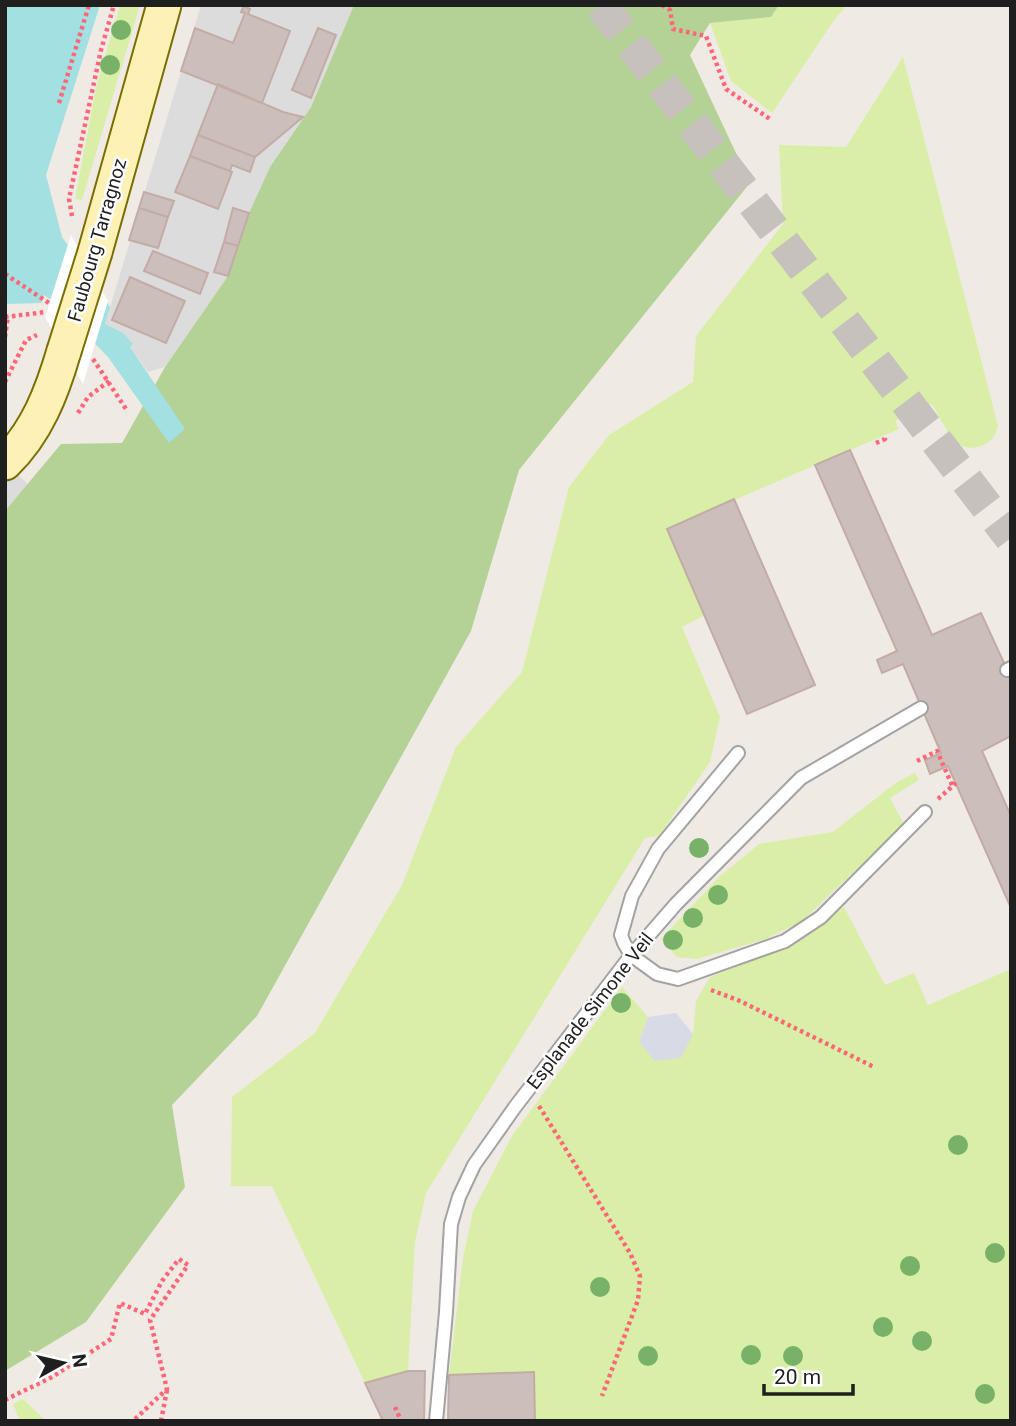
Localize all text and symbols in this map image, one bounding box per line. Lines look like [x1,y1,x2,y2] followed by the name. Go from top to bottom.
[63,156,131,324] street label: Faubourg Tarragnoz
[522,928,658,1094] street label: Esplanade Simone Veil
[28,1328,98,1398] north arrow
[67,1352,92,1369] text: N
[764,1352,853,1396] scale bar
[774,1365,821,1389] text: 20 m

